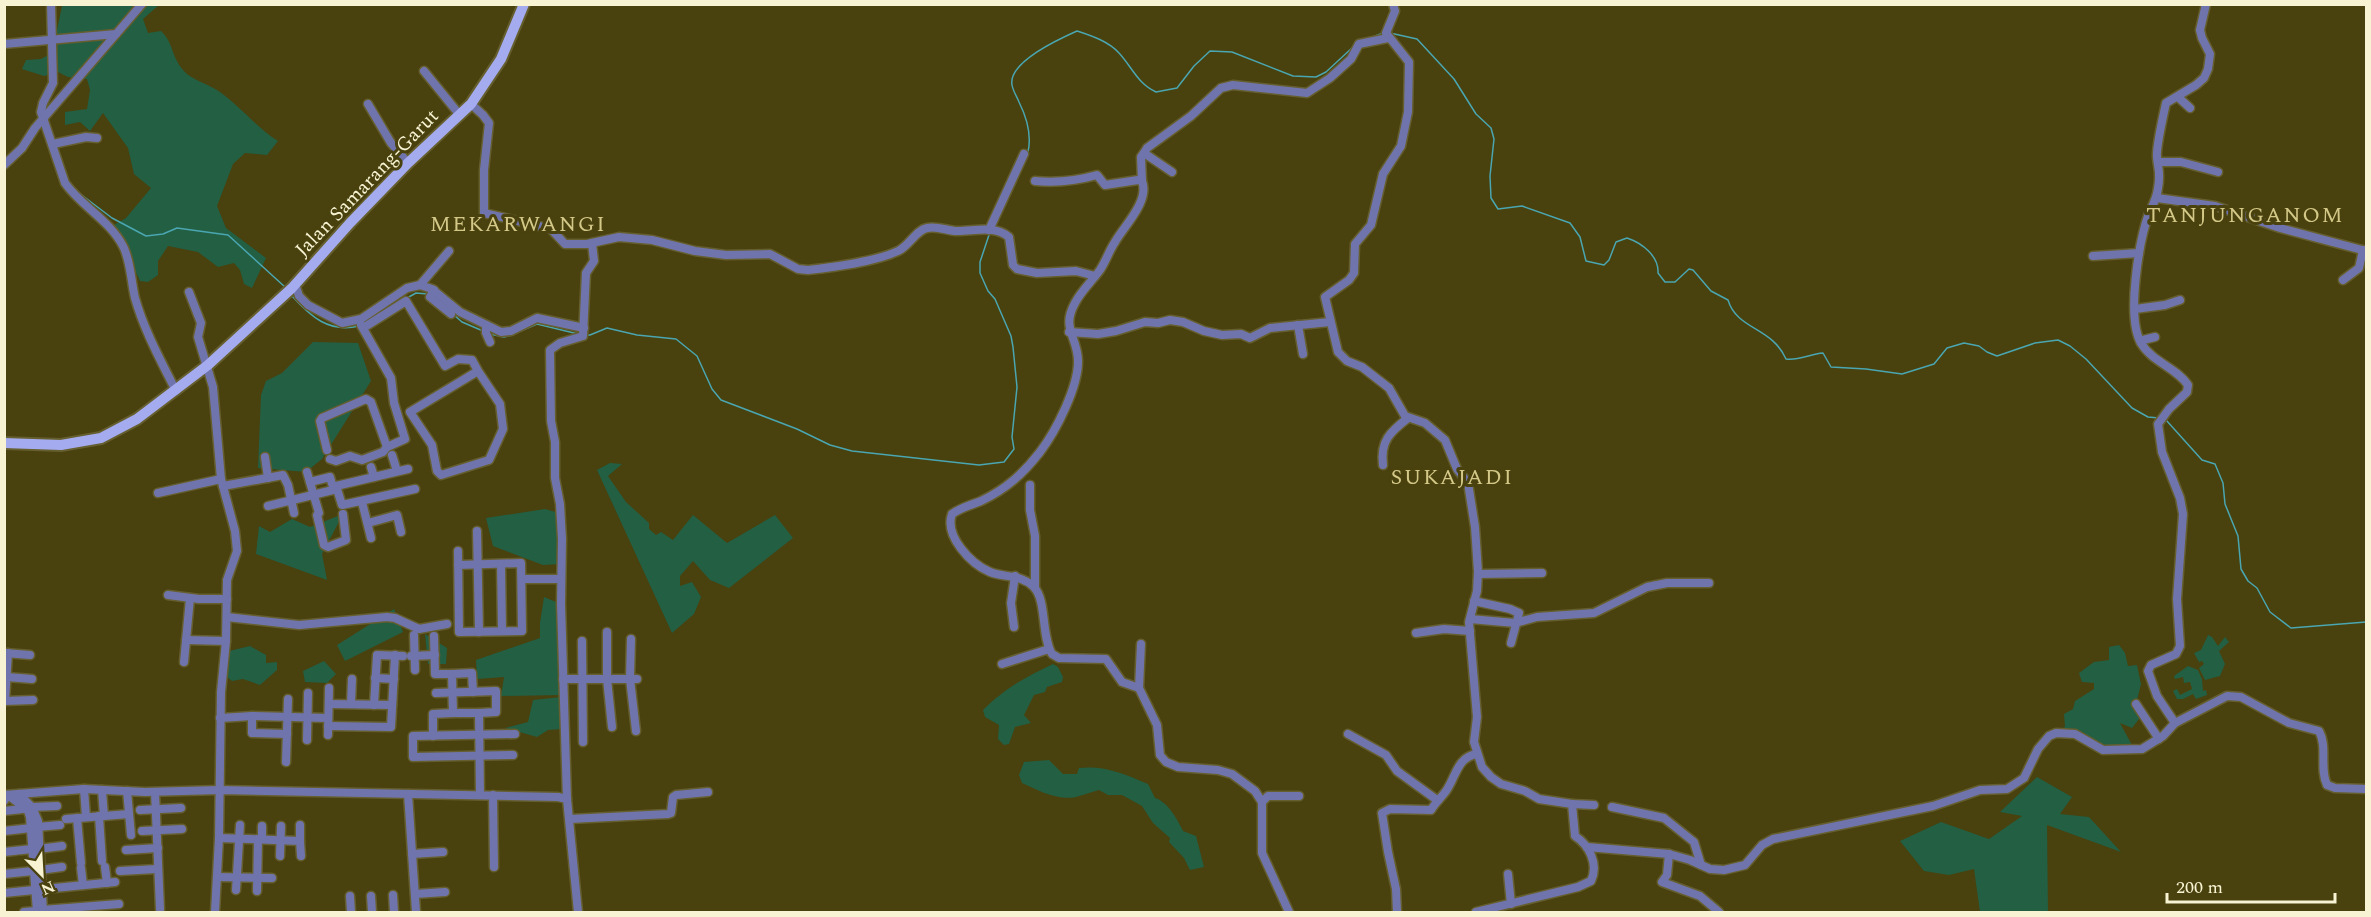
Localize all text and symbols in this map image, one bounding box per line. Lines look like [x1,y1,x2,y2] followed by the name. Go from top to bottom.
[288,102,446,264] street label: Jalan Samarang-Garut
[2146,199,2344,232] district label: TANJUNGANOM
[430,208,606,241] district label: MEKARWANGI
[1391,461,1513,494] district label: SUKAJADI
[12,845,72,905] north arrow
[2167,866,2335,904] scale bar
[37,874,59,901] text: N
[2176,874,2223,901] text: 200 m

